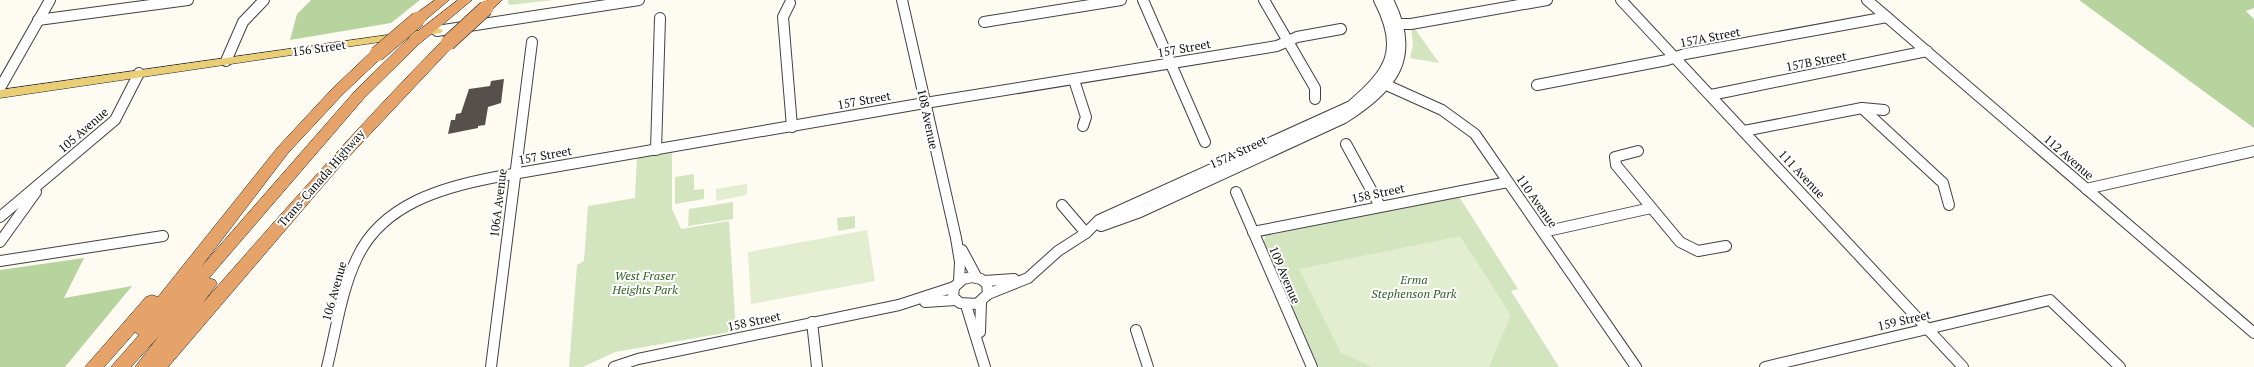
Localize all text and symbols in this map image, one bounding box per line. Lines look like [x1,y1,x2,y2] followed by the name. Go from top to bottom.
[1678,24,1742,50] street label: 157A Street
[1156,36,1212,60] street label: 157 Street
[291,37,347,59] street label: 156 Street
[1784,48,1848,74] street label: 157B Street
[836,88,892,112] street label: 157 Street
[914,88,942,150] street label: 108 Avenue
[55,104,111,156] street label: 105 Avenue
[275,125,368,230] street label: Trans-Canada Highway
[2041,131,2097,183] street label: 112 Avenue
[1207,132,1269,172] street label: 157A Street
[517,143,573,167] street label: 157 Street
[1776,147,1828,201] street label: 111 Avenue
[486,168,510,238] street label: 106A Avenue
[1513,172,1561,230] street label: 110 Avenue
[1350,180,1407,206] street label: 158 Street
[1266,244,1304,306] street label: 109 Avenue
[318,260,350,322] street label: 106 Avenue
[611,268,678,297] park label: West Fraser Heights Park
[1371,272,1457,301] park label: Erma Stephenson Park
[1876,306,1933,333] street label: 159 Street
[726,308,783,334] street label: 158 Street

